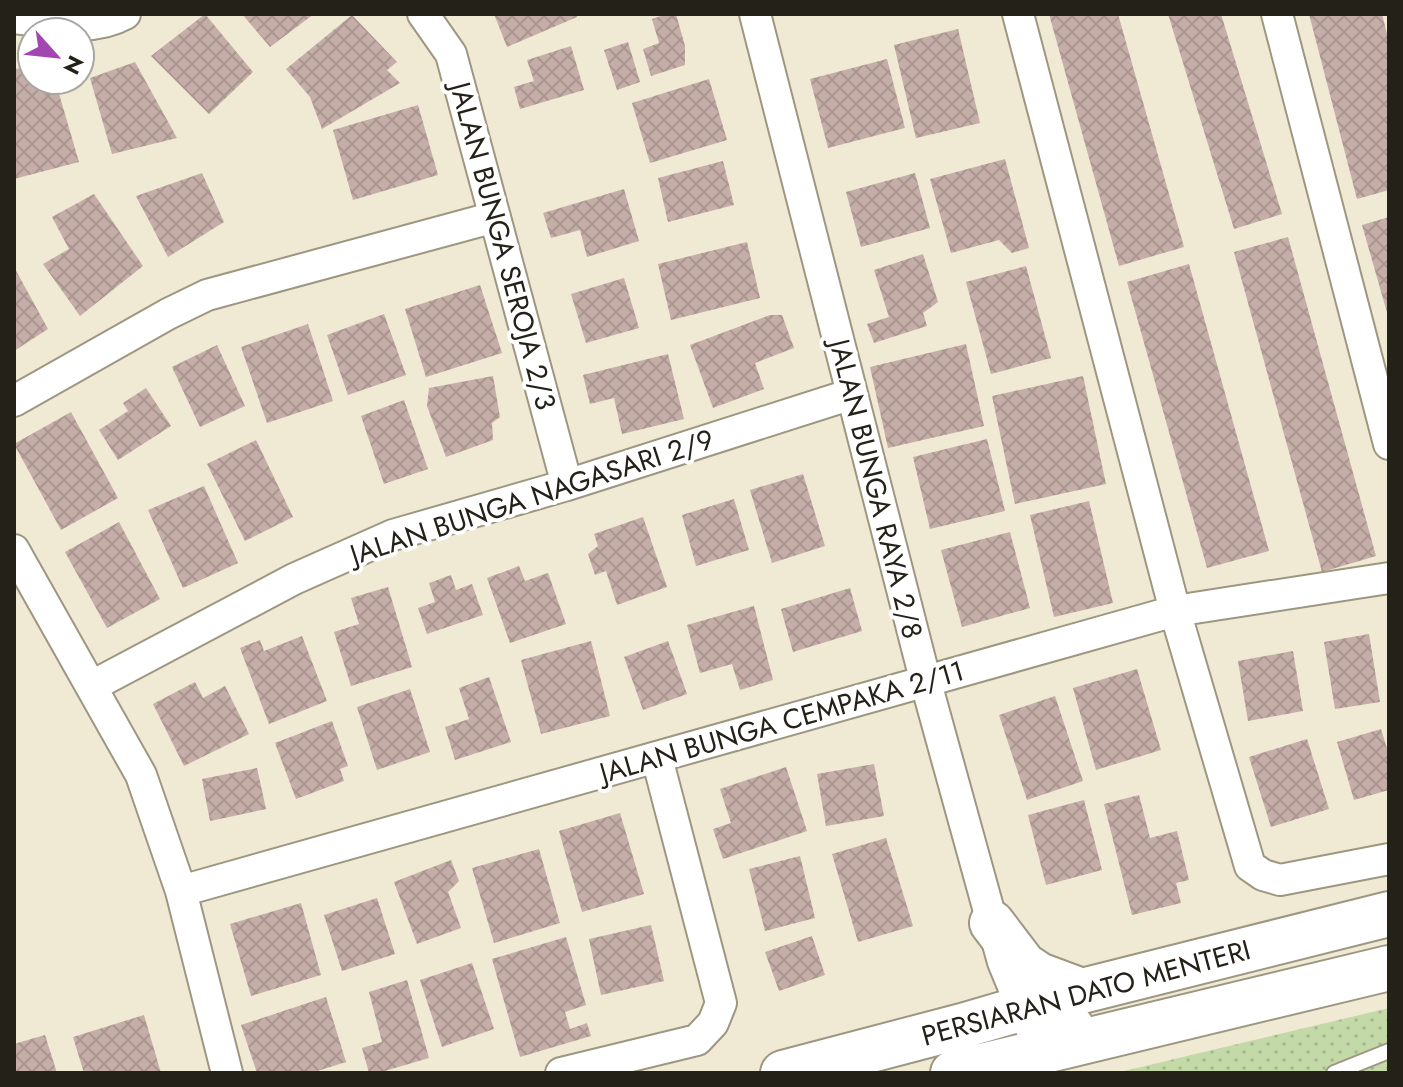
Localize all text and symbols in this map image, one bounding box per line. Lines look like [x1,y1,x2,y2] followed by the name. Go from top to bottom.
[16,16,96,96] north arrow
[56,50,92,80] text: N
[438,74,566,414] street label: JALAN BUNGA SEROJA 2/3
[818,331,933,643] street label: JALAN BUNGA RAYA 2/8
[341,419,719,576] street label: JALAN BUNGA NAGASARI 2/9
[591,650,969,795] street label: JALAN BUNGA CEMPAKA 2/11
[917,929,1255,1057] street label: PERSIARAN DATO MENTERI

